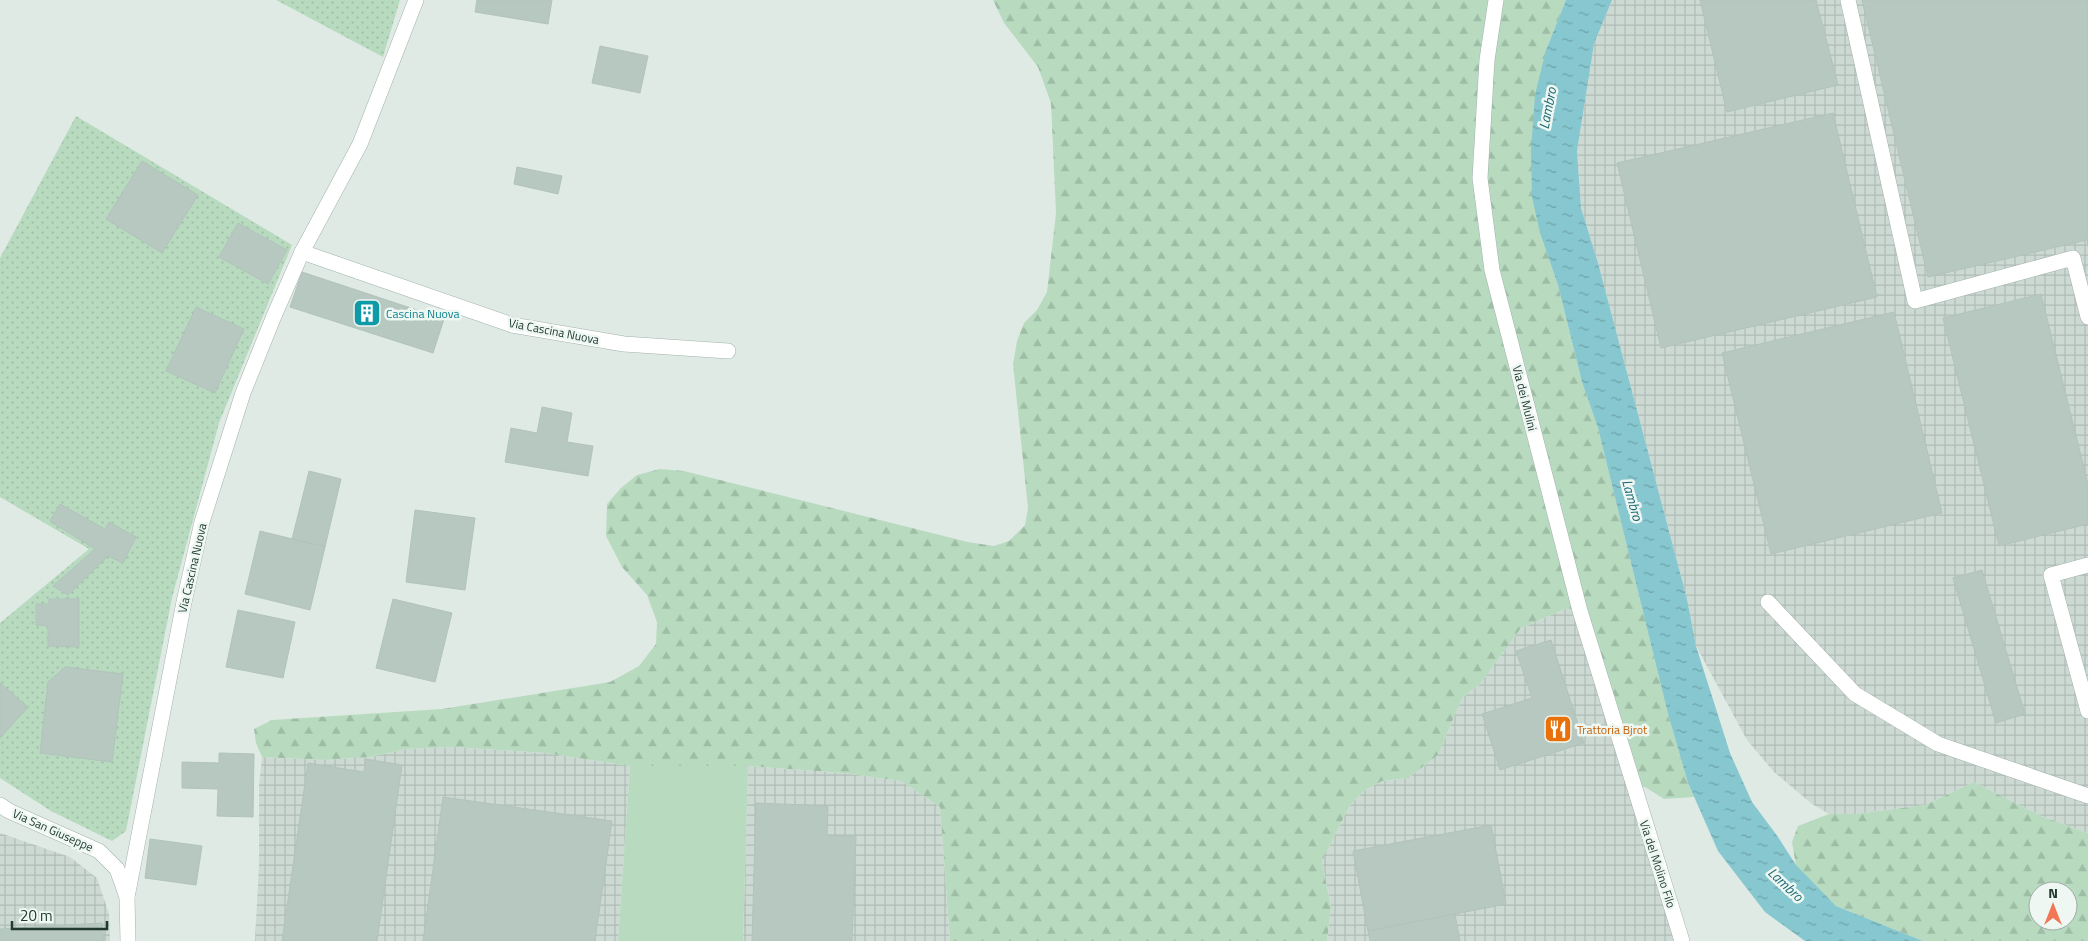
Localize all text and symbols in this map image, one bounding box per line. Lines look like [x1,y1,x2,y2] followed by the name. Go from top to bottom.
[1533,84,1562,131] water label: Lambro
[352,298,382,328] building icon: Cascina Nuova
[386,304,459,323] place label: Cascina Nuova
[507,313,601,349] street label: Via Cascina Nuova
[1508,363,1542,433] street label: Via dei Mulini
[1617,477,1649,524] water label: Lambro
[172,521,212,615] street label: Via Cascina Nuova
[1543,714,1573,744] restaurant icon: Trattoria Bjrot
[1577,720,1648,739] place label: Trattoria Bjrot
[10,804,96,856] street label: Via San Giuseppe
[1635,818,1681,910] street label: Via del Molino Filo
[1764,862,1809,907] water label: Lambro
[2028,881,2078,931] north arrow
[2048,882,2058,903] text: N
[12,898,108,930] scale bar
[20,904,53,927] text: 20 m

